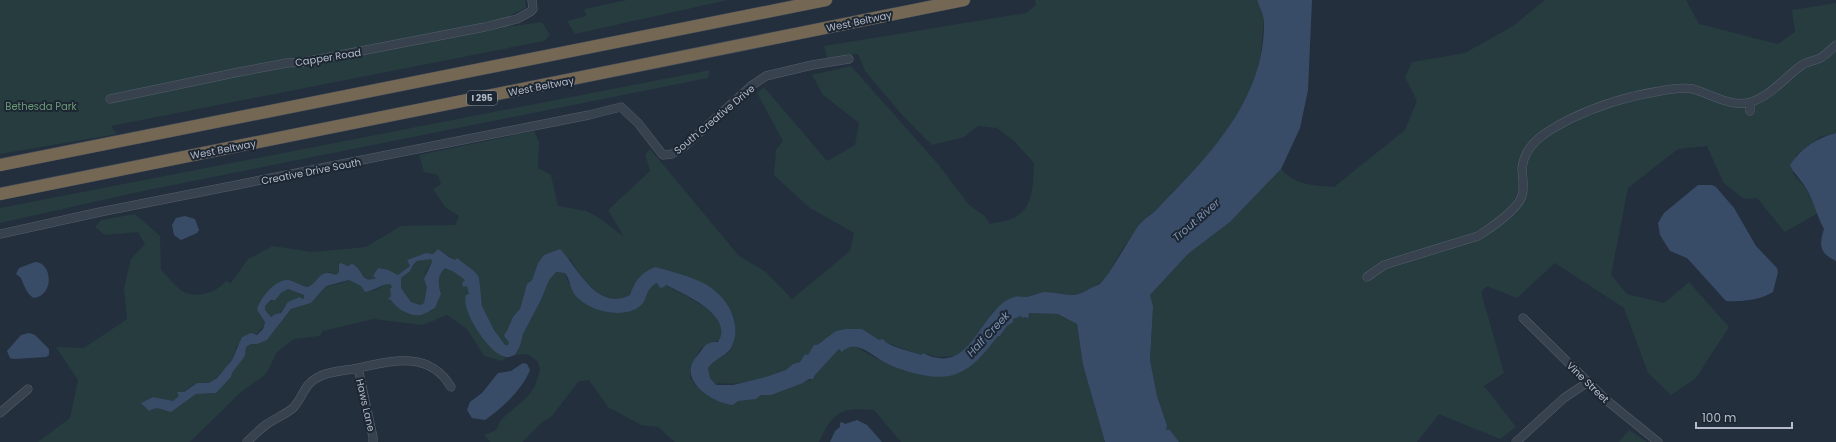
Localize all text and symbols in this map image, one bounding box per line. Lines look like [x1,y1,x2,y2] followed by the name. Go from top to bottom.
[825,7,894,36] street label: West Beltway
[294,45,362,70] street label: Capper Road
[507,73,576,100] street label: West Beltway
[671,81,758,158] street label: South Creative Drive
[467,91,497,105] road number: I 295
[5,99,78,114] park label: Bethesda Park
[189,136,258,163] street label: West Beltway
[260,154,362,189] street label: Creative Drive South
[1169,194,1224,245] water label: Trout River
[963,307,1014,360] water label: Half Creek
[1563,358,1612,407] street label: Vine Street
[352,377,379,433] street label: Haws Lane
[1696,404,1792,430] scale bar
[1702,409,1736,426] text: 100 m

